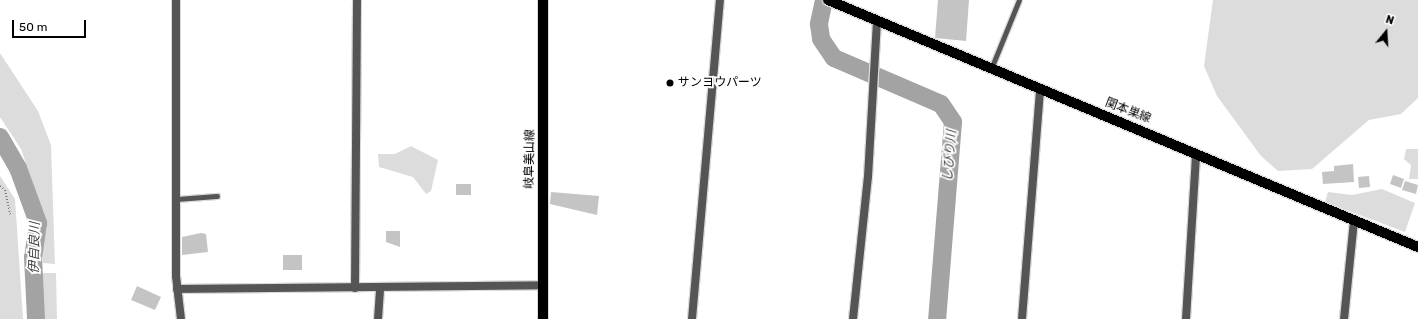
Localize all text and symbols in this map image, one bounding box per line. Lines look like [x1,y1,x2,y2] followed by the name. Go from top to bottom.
[14,12,88,38] scale bar
[1366,12,1406,52] north arrow
[1384,13,1396,28] text: N
[19,20,47,34] text: 50 m
[678,76,762,90] place label: サンヨウパーツ
[665,78,675,88] marker: サンヨウパーツ
[1103,96,1153,126] street label: 関本巣線
[522,129,538,189] street label: 岐阜美山線
[940,129,960,183] water label: しびり川
[27,222,43,274] water label: 伊自良川

